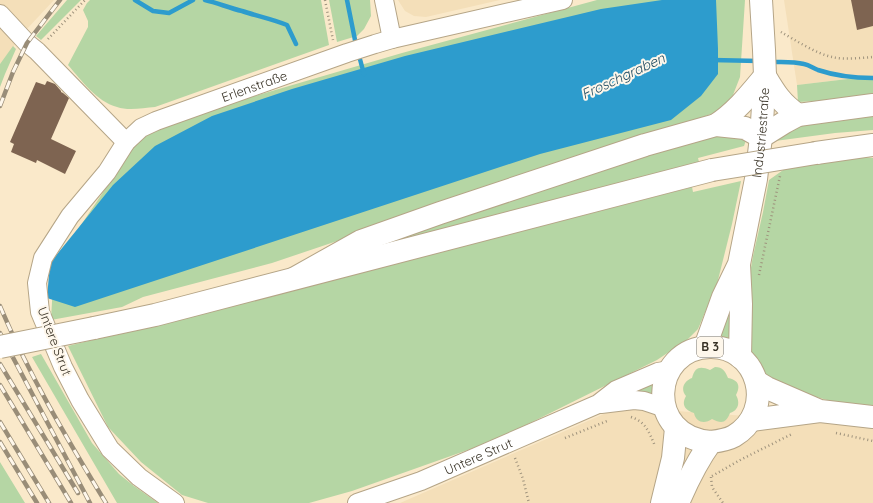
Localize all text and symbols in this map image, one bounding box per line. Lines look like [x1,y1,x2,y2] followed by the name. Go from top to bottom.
[578,48,668,103] water label: Froschgraben
[219,67,289,105] street label: Erlenstraße
[748,87,772,179] street label: Industriestraße
[35,304,75,378] street label: Untere Strut
[697,337,723,357] road number: B 3
[442,434,515,478] street label: Untere Strut

